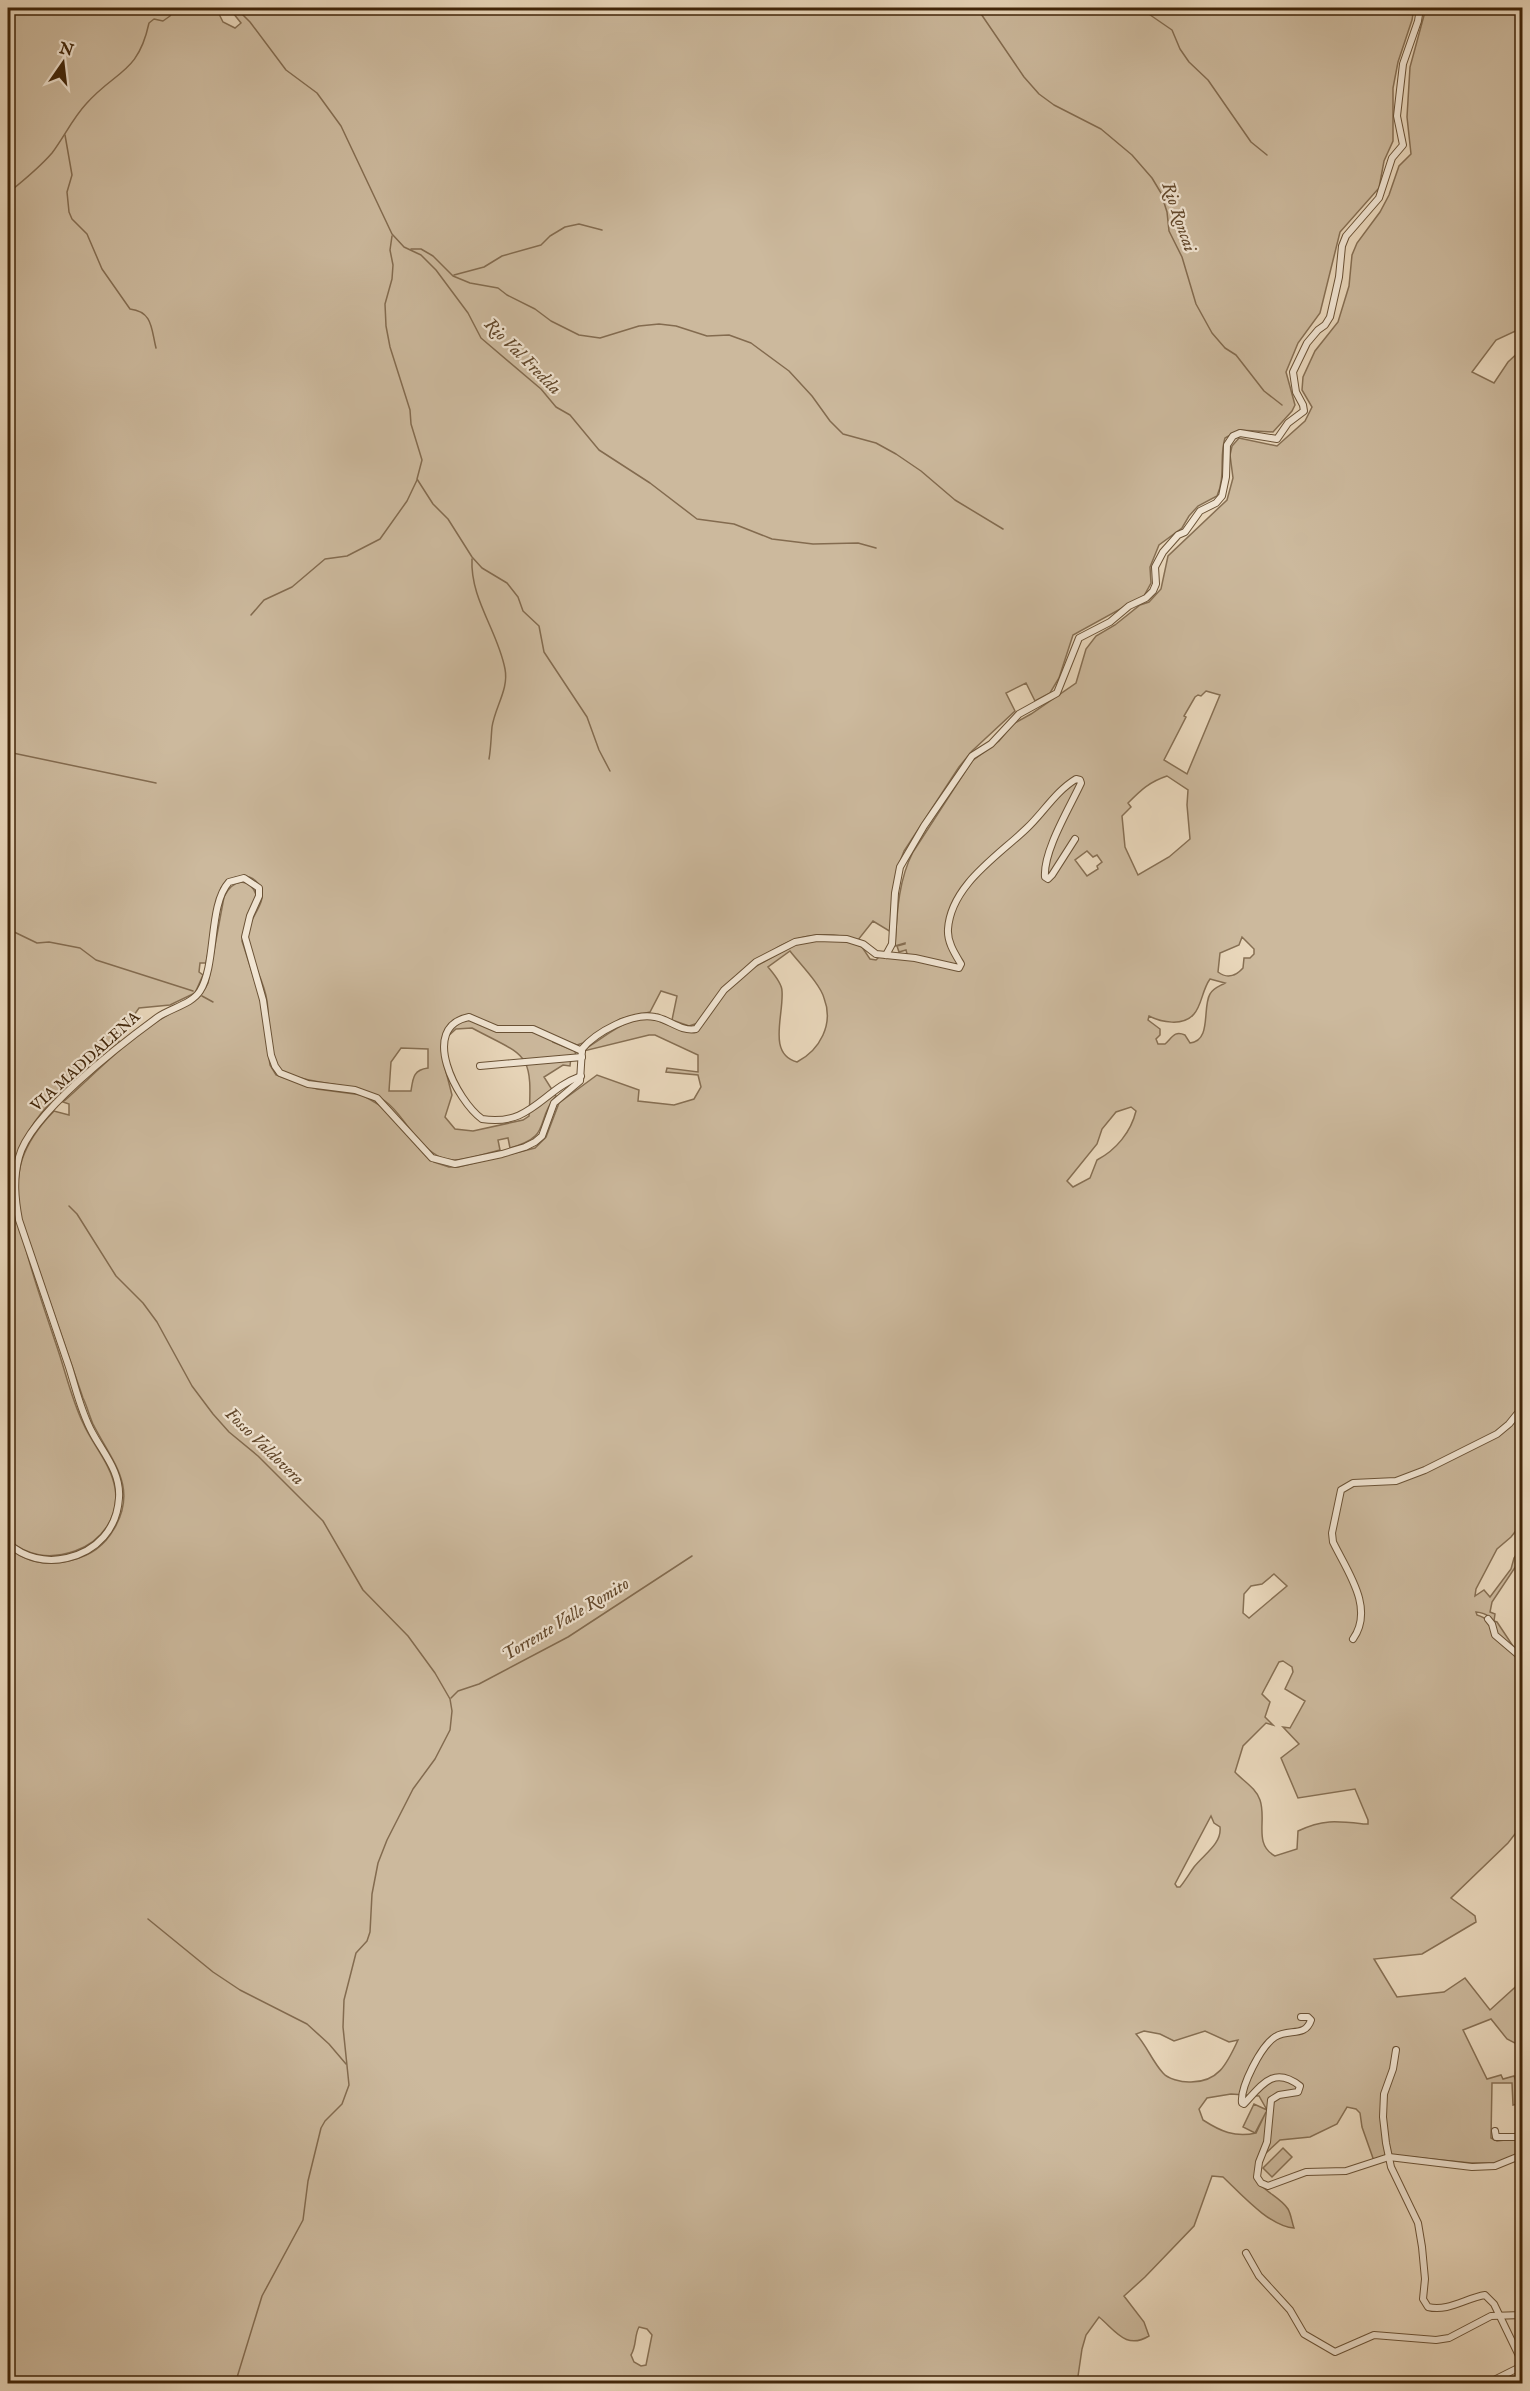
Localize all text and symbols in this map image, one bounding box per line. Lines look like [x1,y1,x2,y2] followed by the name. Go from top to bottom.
[33,33,93,93] north arrow
[56,39,75,62] text: N
[1155,179,1201,257] water label: Rio Roncai
[479,314,565,400] water label: Rio Val Fredda
[26,1007,146,1117] street label: VIA MADDALENA
[219,1403,309,1491] water label: Fosso Valdovera
[498,1573,634,1667] water label: Torrente Valle Romito

